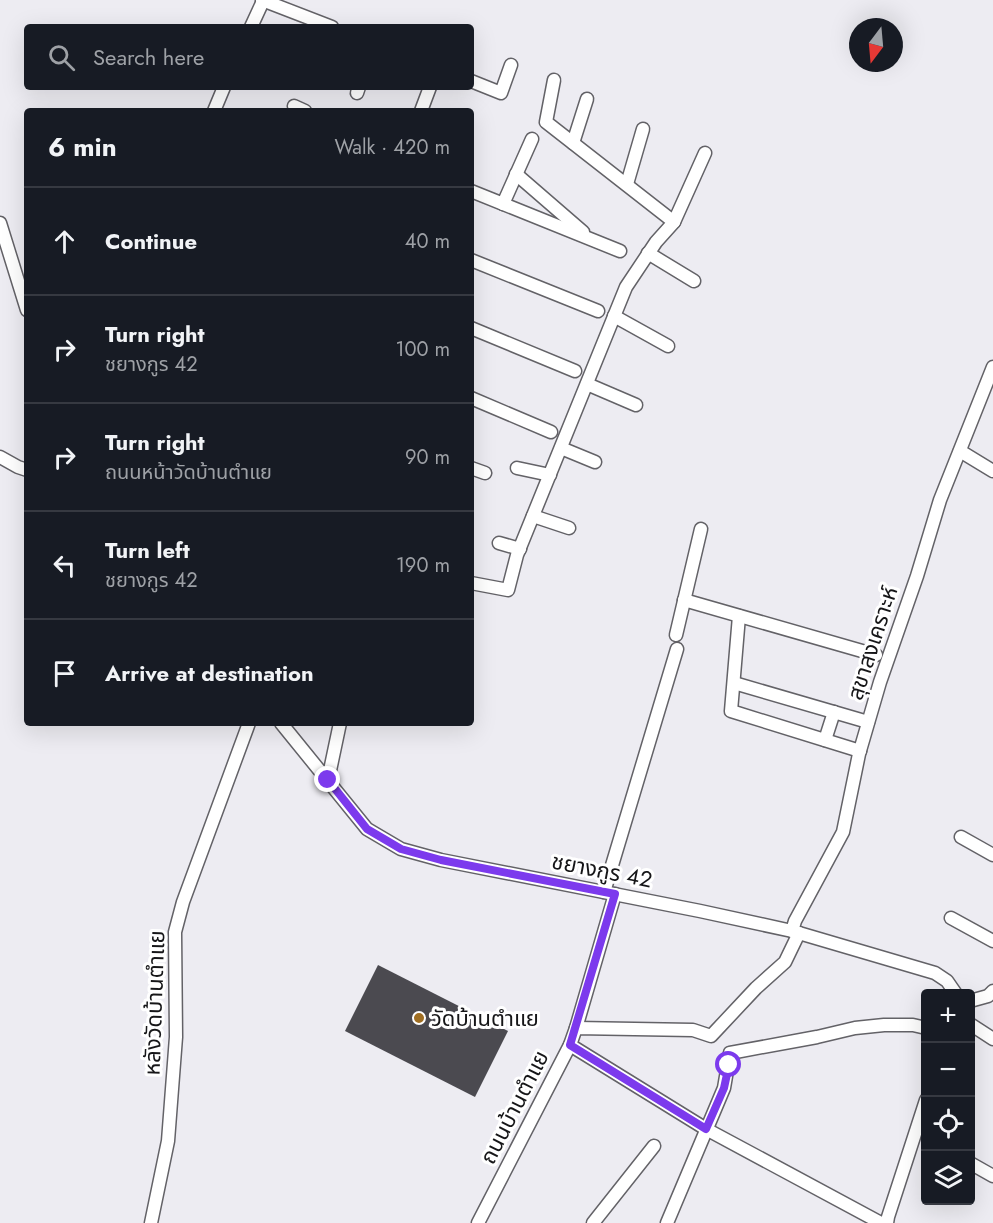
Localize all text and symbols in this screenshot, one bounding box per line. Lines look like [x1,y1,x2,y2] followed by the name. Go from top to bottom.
[849,18,903,72] north arrow
[24,24,474,90] search box
[45,41,78,74] icon: search
[93,41,204,73] text: Search here
[48,128,117,166] text: 6 min
[335,133,450,162] text: Walk · 420 m
[48,225,81,258] icon: ahead
[105,225,197,257] text: Continue
[405,227,450,256] text: 40 m
[105,318,205,350] text: Turn right
[48,333,81,366] icon: right
[395,335,450,364] text: 100 m
[105,350,198,379] text: ชยางกูร 42
[105,426,205,458] text: Turn right
[48,441,81,474] icon: right
[405,443,450,472] text: 90 m
[105,458,272,487] text: ถนนหน้าวัดบ้านตำแย
[105,534,190,566] text: Turn left
[48,549,81,582] icon: left
[396,551,450,580] text: 190 m
[105,566,198,595] text: ชยางกูร 42
[839,582,906,704] street label: สุขาสงเคราะห์
[48,657,81,690] icon: arrive
[105,657,314,689] text: Arrive at destination
[314,766,340,792] route end
[549,845,655,895] street label: ชยางกูร 42
[135,930,173,1076] street label: หลังวัดบ้านตำแย
[921,989,975,1205] map controls
[921,989,975,1043] button: +
[431,1002,539,1034] place label: วัดบ้านตำแย
[412,1011,426,1025] marker: วัดบ้านตำแย
[921,1043,975,1097] button: −
[472,1045,556,1169] street label: ถนนบ้านตำแย
[715,1051,741,1077] route start
[921,1097,975,1151] button: locate
[921,1151,975,1205] button: layers

